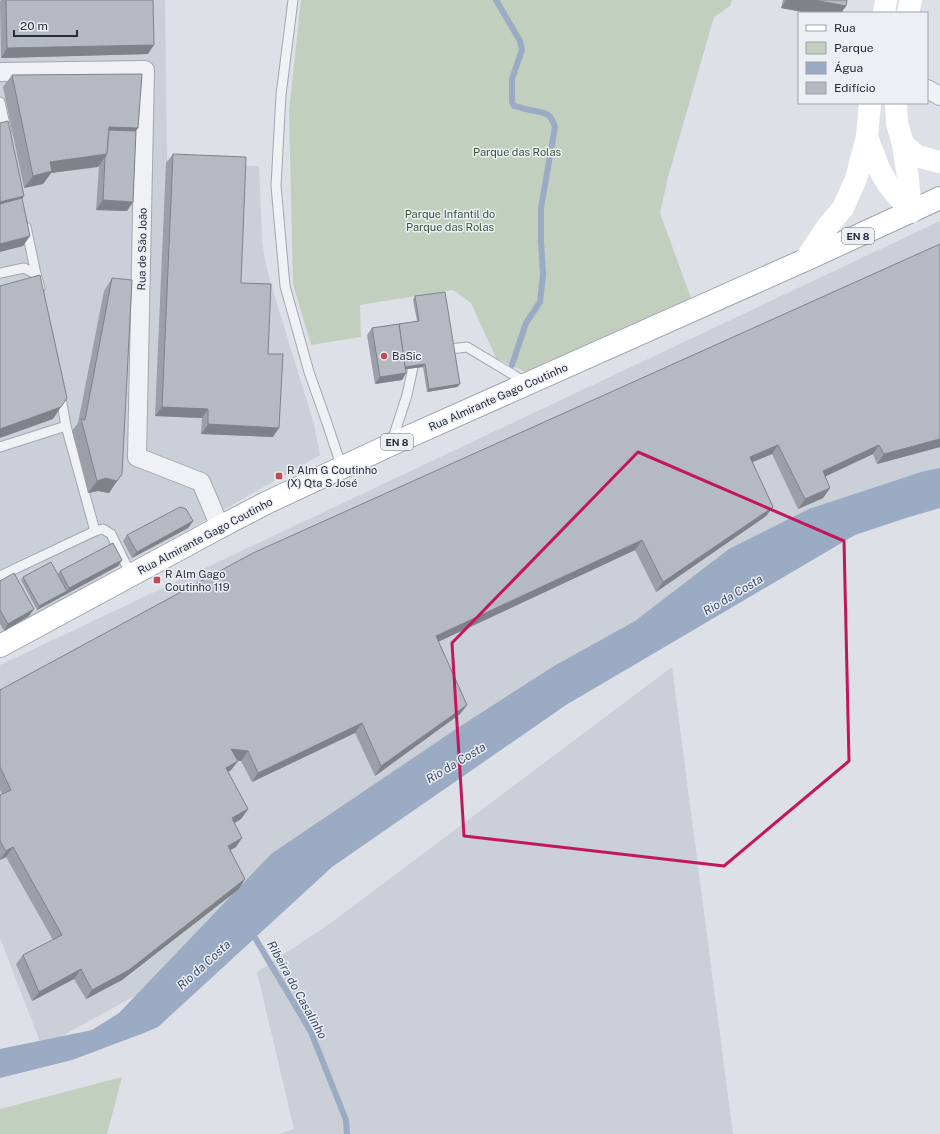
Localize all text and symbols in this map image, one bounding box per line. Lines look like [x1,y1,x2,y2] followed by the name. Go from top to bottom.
[14,12,77,38] scale bar
[798,12,928,104] legend
[20,19,48,33] text: 20 m
[834,21,856,35] text: Rua
[834,41,874,55] text: Parque
[834,61,863,75] text: Água
[834,81,876,95] text: Edifício
[473,146,561,158] park label: Parque das Rolas
[135,208,149,290] street label: Rua de São João
[405,208,495,233] park label: Parque Infantil do Parque das Rolas
[842,228,874,244] road number: EN 8
[392,350,422,362] place label: BaSic
[379,351,389,361] marker: BaSic
[427,361,569,433] street label: Rua Almirante Gago Coutinho
[381,434,413,450] road number: EN 8
[287,464,377,489] place label: R Alm G Coutinho (X) Qta S José
[274,471,284,481] marker: R Alm G Coutinho (X) Qta S José
[136,495,274,577] street label: Rua Almirante Gago Coutinho
[165,568,230,593] place label: R Alm Gago Coutinho 119
[701,572,765,618] water label: Rio da Costa
[152,575,162,585] marker: R Alm Gago Coutinho 119
[424,740,488,786] water label: Rio da Costa
[174,937,234,993] water label: Rio da Costa
[264,939,330,1042] water label: Ribeira do Casalinho

